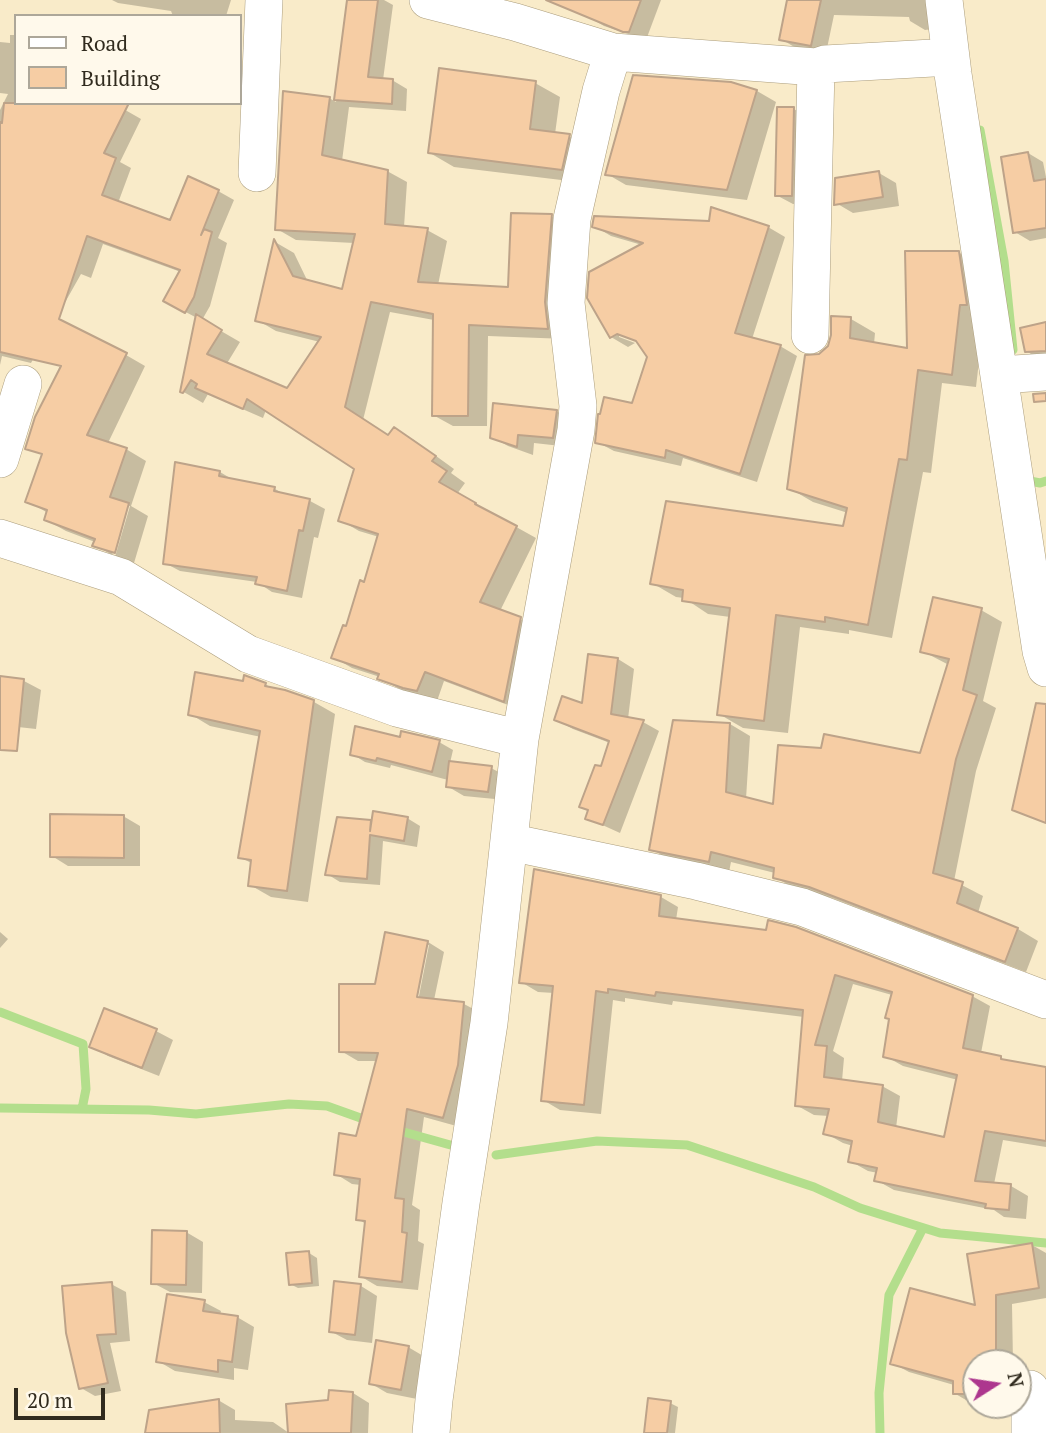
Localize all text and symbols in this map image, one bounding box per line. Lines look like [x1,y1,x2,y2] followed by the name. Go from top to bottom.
[14,14,242,105] legend
[81,29,128,57] text: Road
[81,64,160,92] text: Building
[962,1349,1032,1419] north arrow
[1002,1370,1030,1390] text: N
[18,1374,108,1418] scale bar
[27,1386,73,1414] text: 20 m

